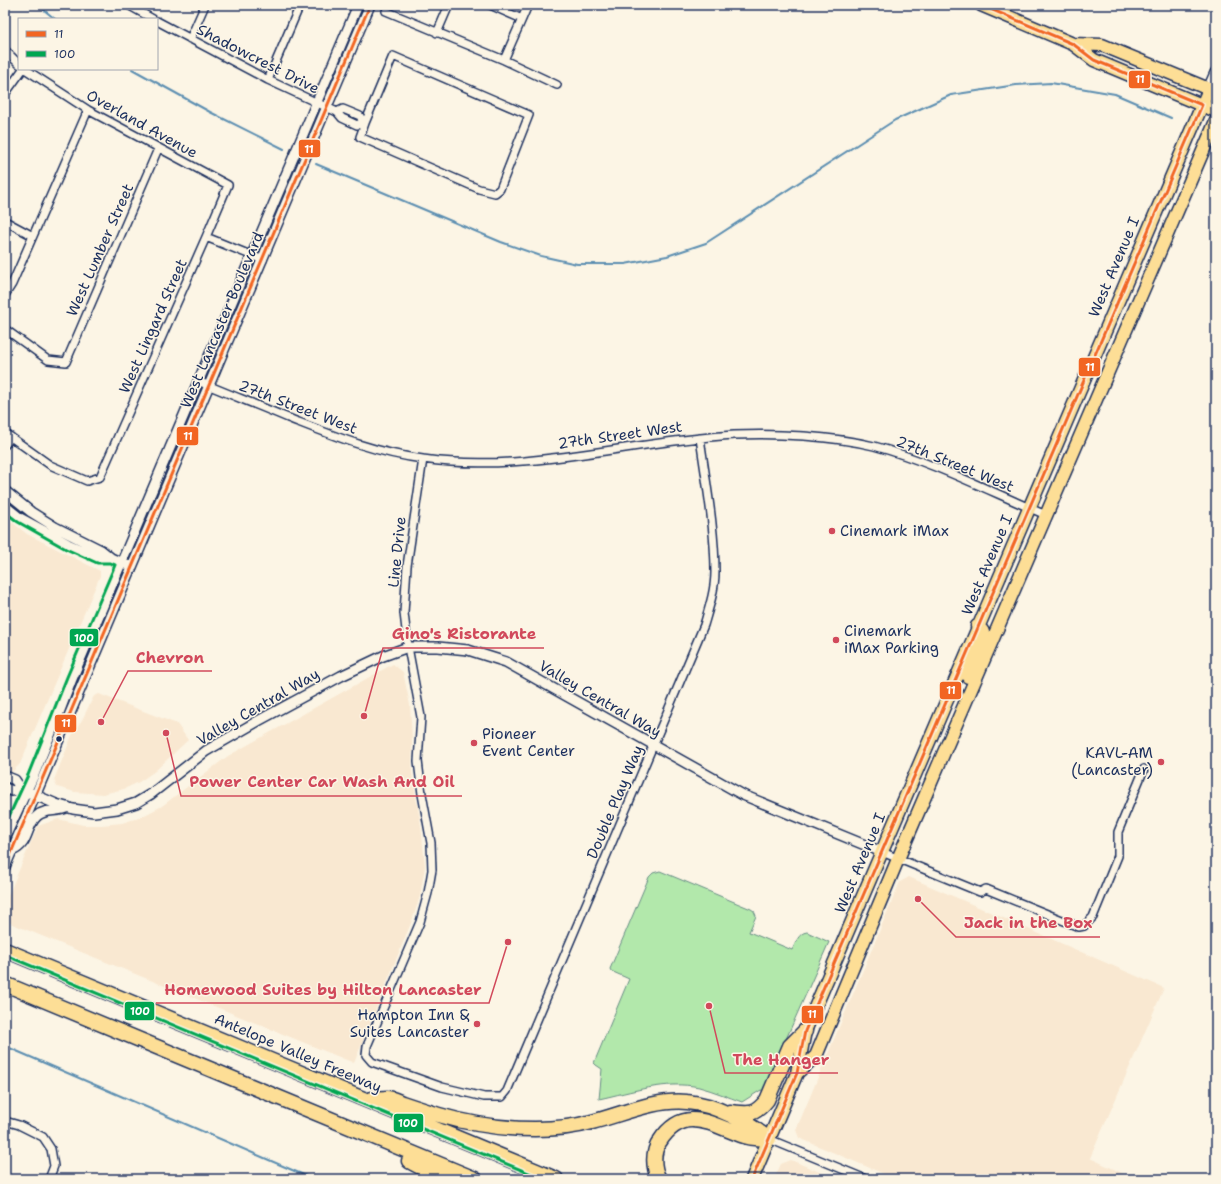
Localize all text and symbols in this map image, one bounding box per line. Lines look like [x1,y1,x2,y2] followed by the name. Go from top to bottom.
[18,18,158,70] legend
[193,19,323,99] street label: Shadowcrest Drive
[54,26,64,42] text: 11
[54,46,75,62] text: 100
[1128,70,1151,89] line badge: 11
[1135,72,1145,87] text: 11
[83,85,201,163] street label: Overland Avenue
[298,139,321,158] line badge: 11
[304,142,314,157] text: 11
[62,180,138,320] street label: West Lumber Street
[1084,214,1144,320] street label: West Avenue I
[176,228,268,411] street label: West Lancaster Boulevard
[114,256,192,396] street label: West Lingard Street
[1078,357,1101,377] line badge: 11
[1085,360,1095,375] text: 11
[236,375,360,439] street label: 27th Street West
[556,416,684,454] street label: 27th Street West
[176,426,199,446] line badge: 11
[183,429,193,444] text: 11
[893,431,1017,497] street label: 27th Street West
[957,512,1017,618] street label: West Avenue I
[383,515,411,589] street label: Line Drive
[840,521,949,541] place label: Cinemark iMax
[827,526,837,536] marker: Cinemark iMax
[383,620,544,648] callout: Gino's Ristorante
[844,621,939,658] place label: Cinemark iMax Parking
[392,623,537,644] text: Gino's Ristorante
[69,628,99,647] line badge: 100
[74,631,94,646] text: 100
[831,635,841,645] marker: Cinemark iMax Parking
[128,643,212,671] callout: Chevron
[136,647,205,668] text: Chevron
[535,656,665,742] street label: Valley Central Way
[193,664,323,750] street label: Valley Central Way
[939,681,962,700] line badge: 11
[946,683,956,698] text: 11
[54,714,77,733] line badge: 11
[61,716,71,731] text: 11
[482,724,575,761] place label: Pioneer Event Center
[54,734,64,744] unlabelled marker
[469,738,479,748] marker: Pioneer Event Center
[582,742,648,862] street label: Double Play Way
[1071,743,1153,780] place label: KAVL-AM (Lancaster)
[1156,757,1166,767] marker: KAVL-AM (Lancaster)
[181,768,462,796] callout: Power Center Car Wash And Oil
[189,771,455,792] text: Power Center Car Wash And Oil
[830,810,890,916] street label: West Avenue I
[956,909,1100,937] callout: Jack in the Box
[964,912,1092,933] text: Jack in the Box
[156,975,489,1003] callout: Homewood Suites by Hilton Lancaster
[164,979,482,1000] text: Homewood Suites by Hilton Lancaster
[124,1001,155,1021] line badge: 100
[130,1004,150,1019] text: 100
[350,1005,470,1042] place label: Hampton Inn & Suites Lancaster
[801,1005,824,1024] line badge: 11
[807,1007,817,1022] text: 11
[211,1009,385,1097] street label: Antelope Valley Freeway
[472,1019,482,1029] marker: Hampton Inn & Suites Lancaster
[725,1045,838,1073] callout: The Hanger
[733,1049,830,1070] text: The Hanger
[393,1113,424,1133] line badge: 100
[398,1116,418,1131] text: 100

